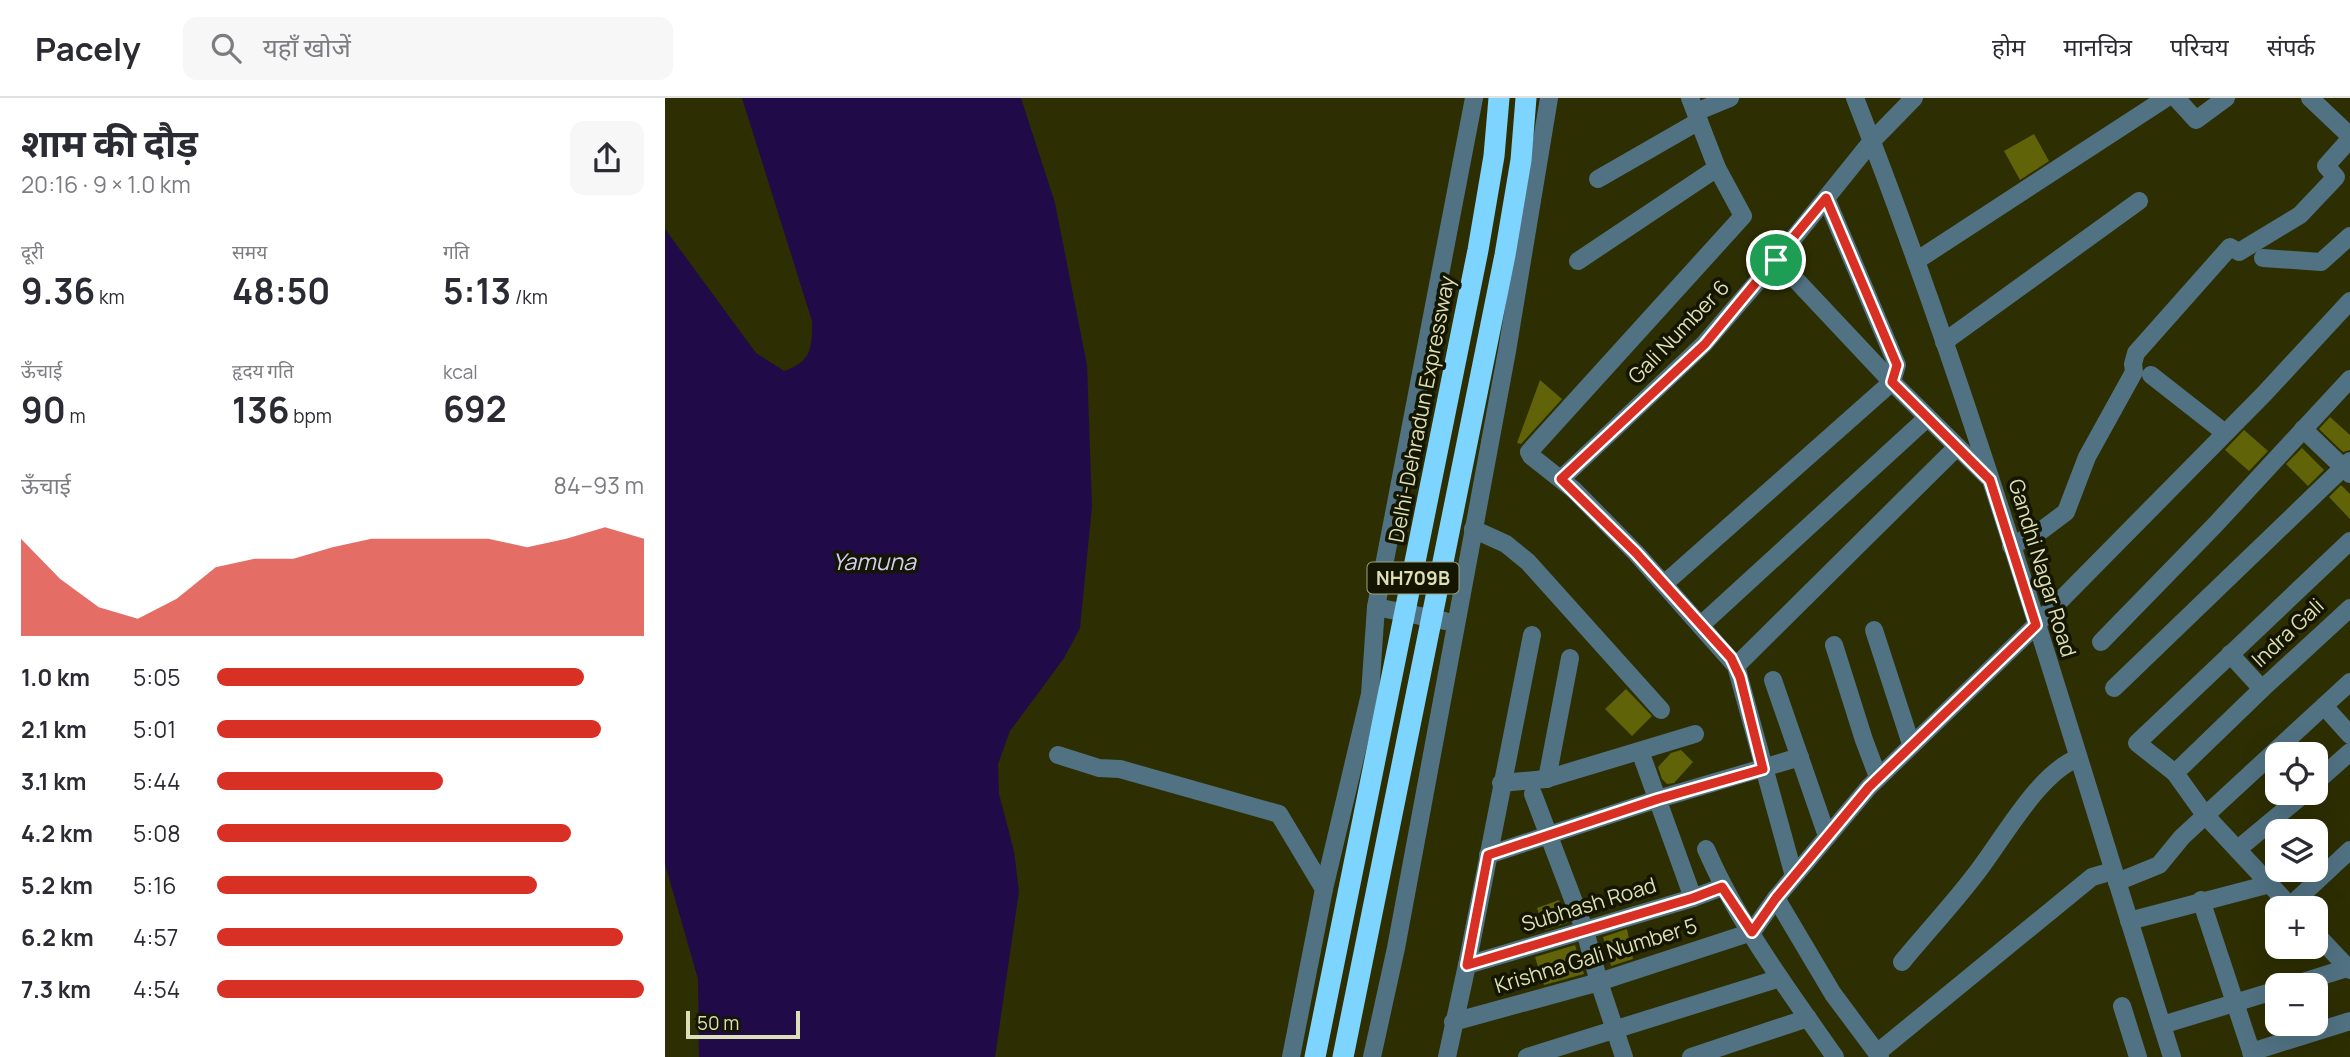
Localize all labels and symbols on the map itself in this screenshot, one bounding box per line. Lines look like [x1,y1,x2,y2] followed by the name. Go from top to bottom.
[1746,230,1806,290] pin
[1381,273,1461,545] street label: Delhi-Dehradun Expressway
[1621,273,1735,389] street label: Gali Number 6
[2003,475,2083,660] street label: Gandhi Nagar Road
[832,545,917,577] water label: Yamuna
[1367,562,1459,593] road number: NH709B
[2245,592,2329,673] street label: Indra Gali
[1518,870,1659,938] street label: Subhash Road
[1491,911,1700,999] street label: Krishna Gali Number 5
[686,1008,800,1040] scale bar

